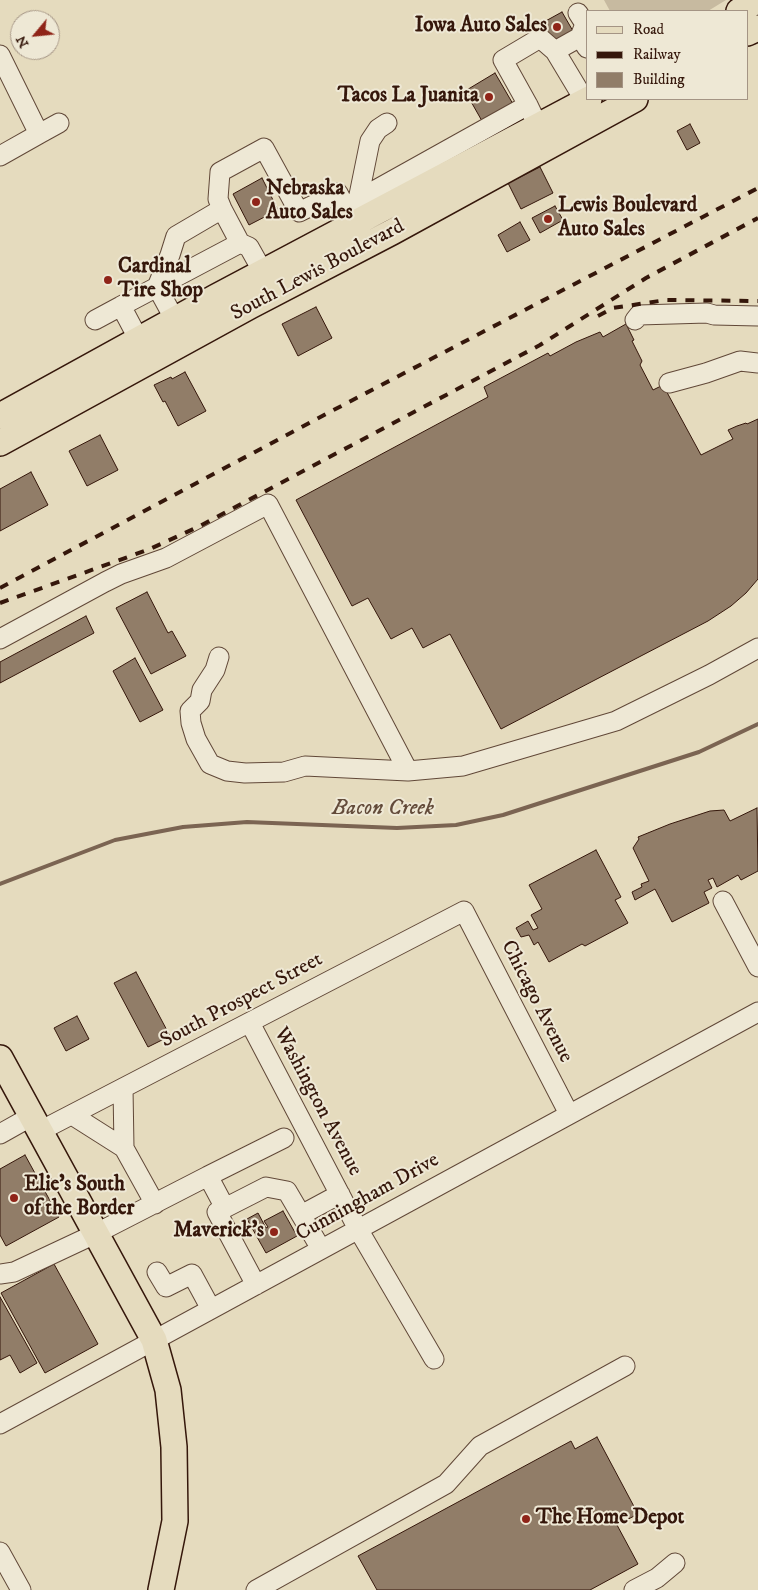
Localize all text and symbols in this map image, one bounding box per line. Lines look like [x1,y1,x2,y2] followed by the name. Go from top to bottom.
[10,10,60,60] north arrow
[586,10,748,100] legend
[415,14,547,40] place label: Iowa Auto Sales
[633,20,664,39] text: Road
[551,21,563,33] marker: Iowa Auto Sales
[12,32,33,51] text: N
[633,45,681,64] text: Railway
[633,70,685,89] text: Building
[338,84,479,110] place label: Tacos La Juanita
[483,91,495,103] marker: Tacos La Juanita
[266,177,353,227] place label: Nebraska Auto Sales
[558,194,697,244] place label: Lewis Boulevard Auto Sales
[250,196,262,208] marker: Nebraska Auto Sales
[542,213,554,225] marker: Lewis Boulevard Auto Sales
[227,215,409,327] street label: South Lewis Boulevard
[118,255,203,305] place label: Cardinal Tire Shop
[102,274,114,286] marker: Cardinal Tire Shop
[332,796,434,822] water label: Bacon Creek
[494,937,578,1067] street label: Chicago Avenue
[157,948,327,1054] street label: South Prospect Street
[267,1023,367,1181] street label: Washington Avenue
[292,1148,444,1248] street label: Cunningham Drive
[24,1173,134,1223] place label: Elie's South of the Border
[8,1192,20,1204] marker: Elie's South of the Border
[173,1219,264,1245] place label: Maverick's
[268,1226,280,1238] marker: Maverick's
[536,1506,684,1532] place label: The Home Depot
[520,1513,532,1525] marker: The Home Depot

